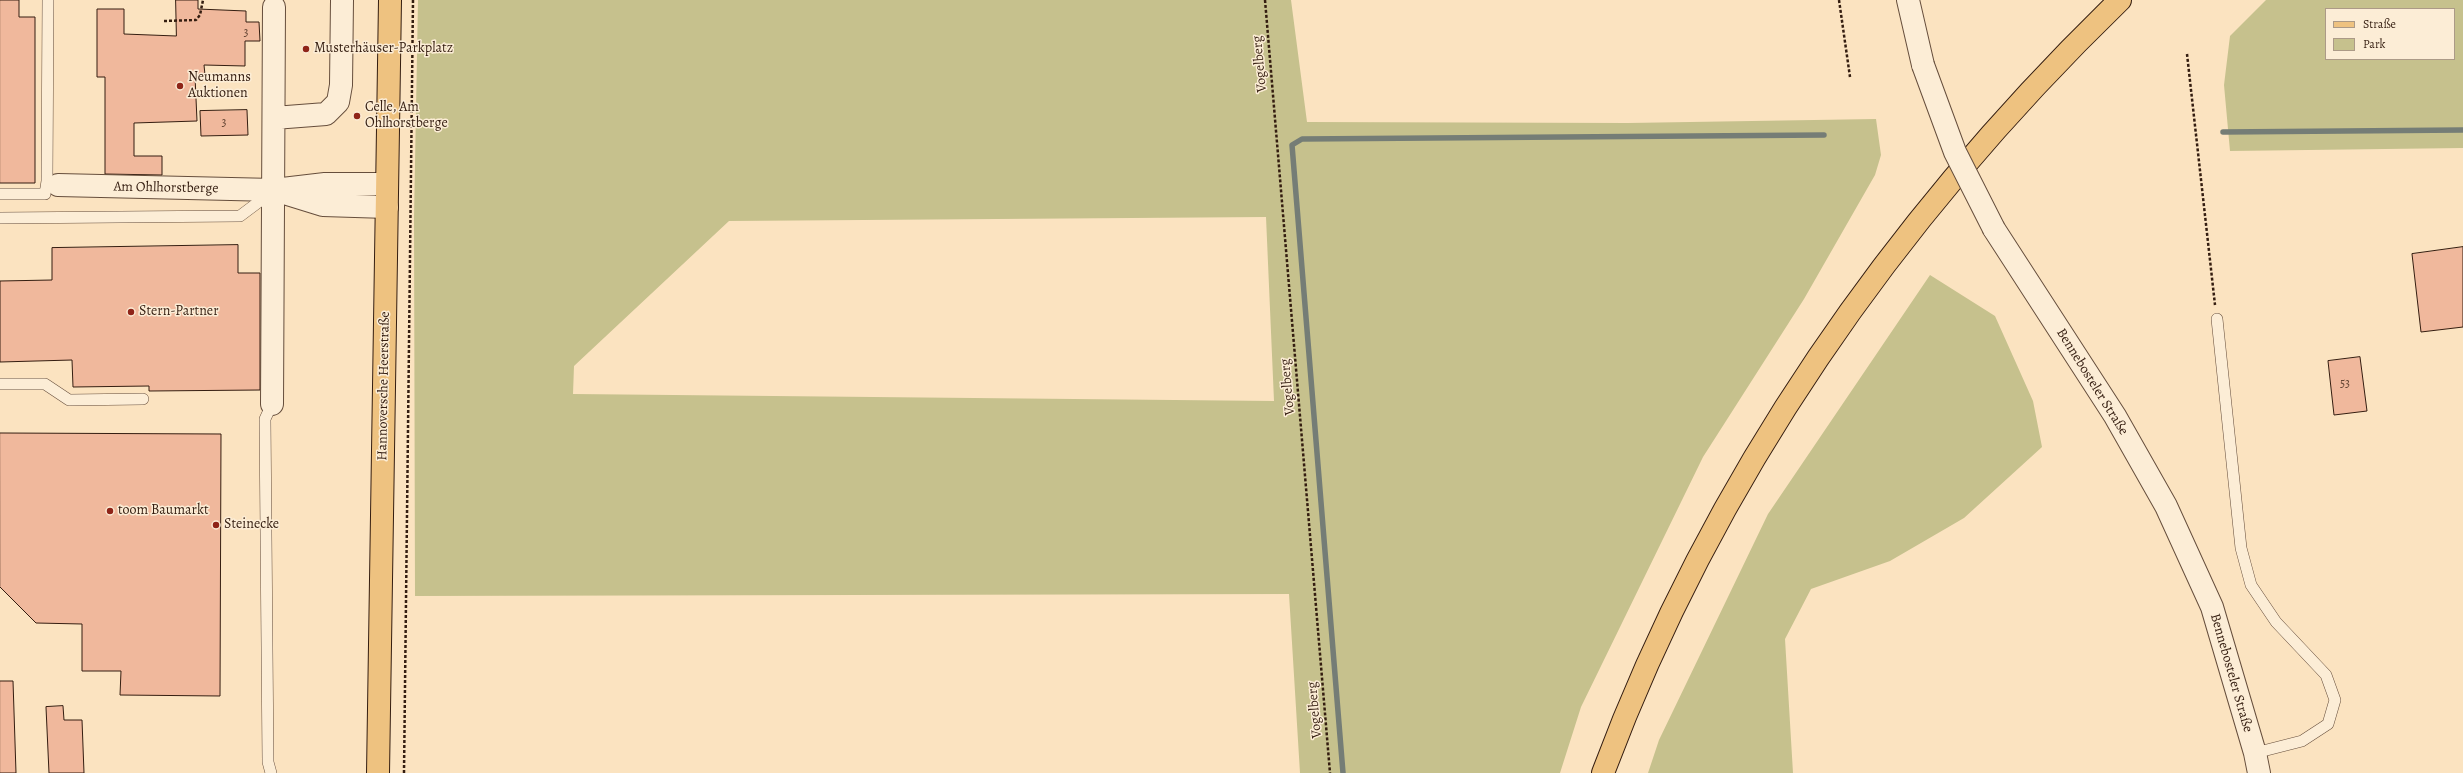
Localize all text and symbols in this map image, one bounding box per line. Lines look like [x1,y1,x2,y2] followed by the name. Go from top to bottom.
[2325,8,2455,60] legend
[2363,16,2396,32] text: Straße
[244,26,248,40] house number: 3
[1249,35,1271,93] street label: Vogelberg
[2363,36,2386,52] text: Park
[314,41,453,57] place label: Musterhäuser-Parkplatz
[301,44,311,54] marker: Musterhäuser-Parkplatz
[188,70,251,102] place label: Neumanns Auktionen
[175,81,185,91] marker: Neumanns Auktionen
[365,100,448,132] place label: Celle, Am Ohlhorstberge
[352,111,362,121] marker: Celle, Am Ohlhorstberge
[222,116,226,130] house number: 3
[113,179,219,197] street label: Am Ohlhorstberge
[139,304,218,320] place label: Stern-Partner
[126,307,136,317] marker: Stern-Partner
[374,311,394,461] street label: Hannoversche Heerstraße
[2052,325,2132,439] street label: Bennebosteler Straße
[1277,358,1299,416] street label: Vogelberg
[2340,377,2350,391] house number: 53
[118,503,209,519] place label: toom Baumarkt
[105,506,115,516] marker: toom Baumarkt
[224,517,279,533] place label: Steinecke
[211,520,221,530] marker: Steinecke
[2206,612,2256,734] street label: Bennebosteler Straße
[1304,681,1326,739] street label: Vogelberg

